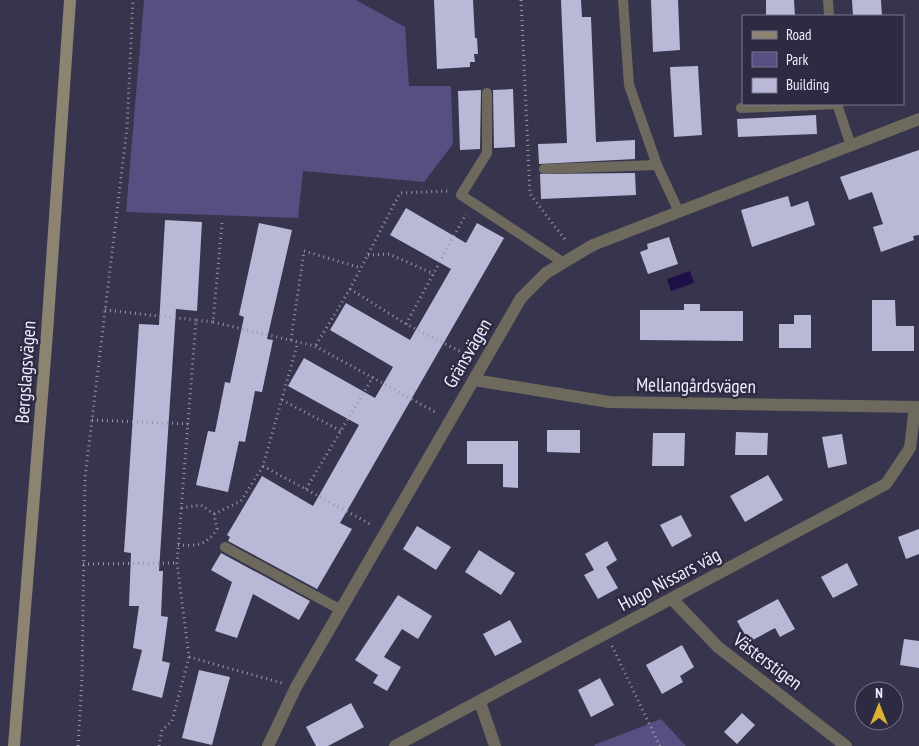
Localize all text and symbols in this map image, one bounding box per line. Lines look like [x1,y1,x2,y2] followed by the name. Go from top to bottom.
[742,15,904,105] legend
[786,25,812,44] text: Road
[786,50,808,69] text: Park
[786,75,829,94] text: Building
[438,314,496,392] street label: Gränsvägen
[9,320,41,424] street label: Bergslagsvägen
[636,372,756,398] street label: Mellangårdsvägen
[614,542,724,616] street label: Hugo Nissars väg
[728,627,807,695] street label: Västerstigen
[854,681,904,731] north arrow
[875,684,883,702] text: N

